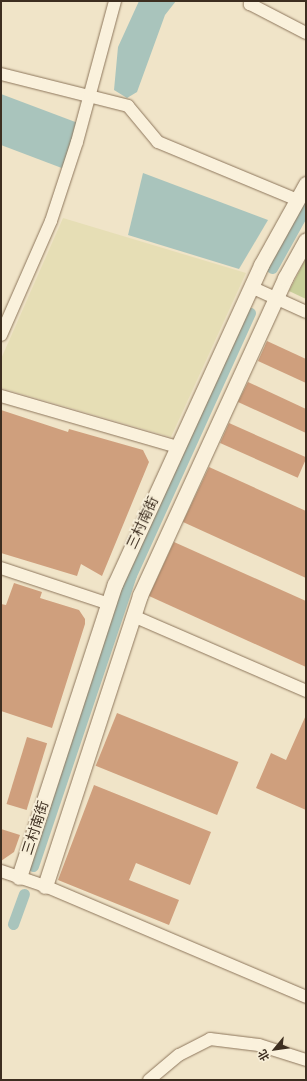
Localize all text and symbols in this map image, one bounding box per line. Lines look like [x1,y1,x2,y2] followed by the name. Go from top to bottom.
[124,494,162,552] street label: 三村南街
[19,799,53,857] street label: 三村南街
[255,1029,295,1069] north arrow
[256,1047,272,1063] text: 北

